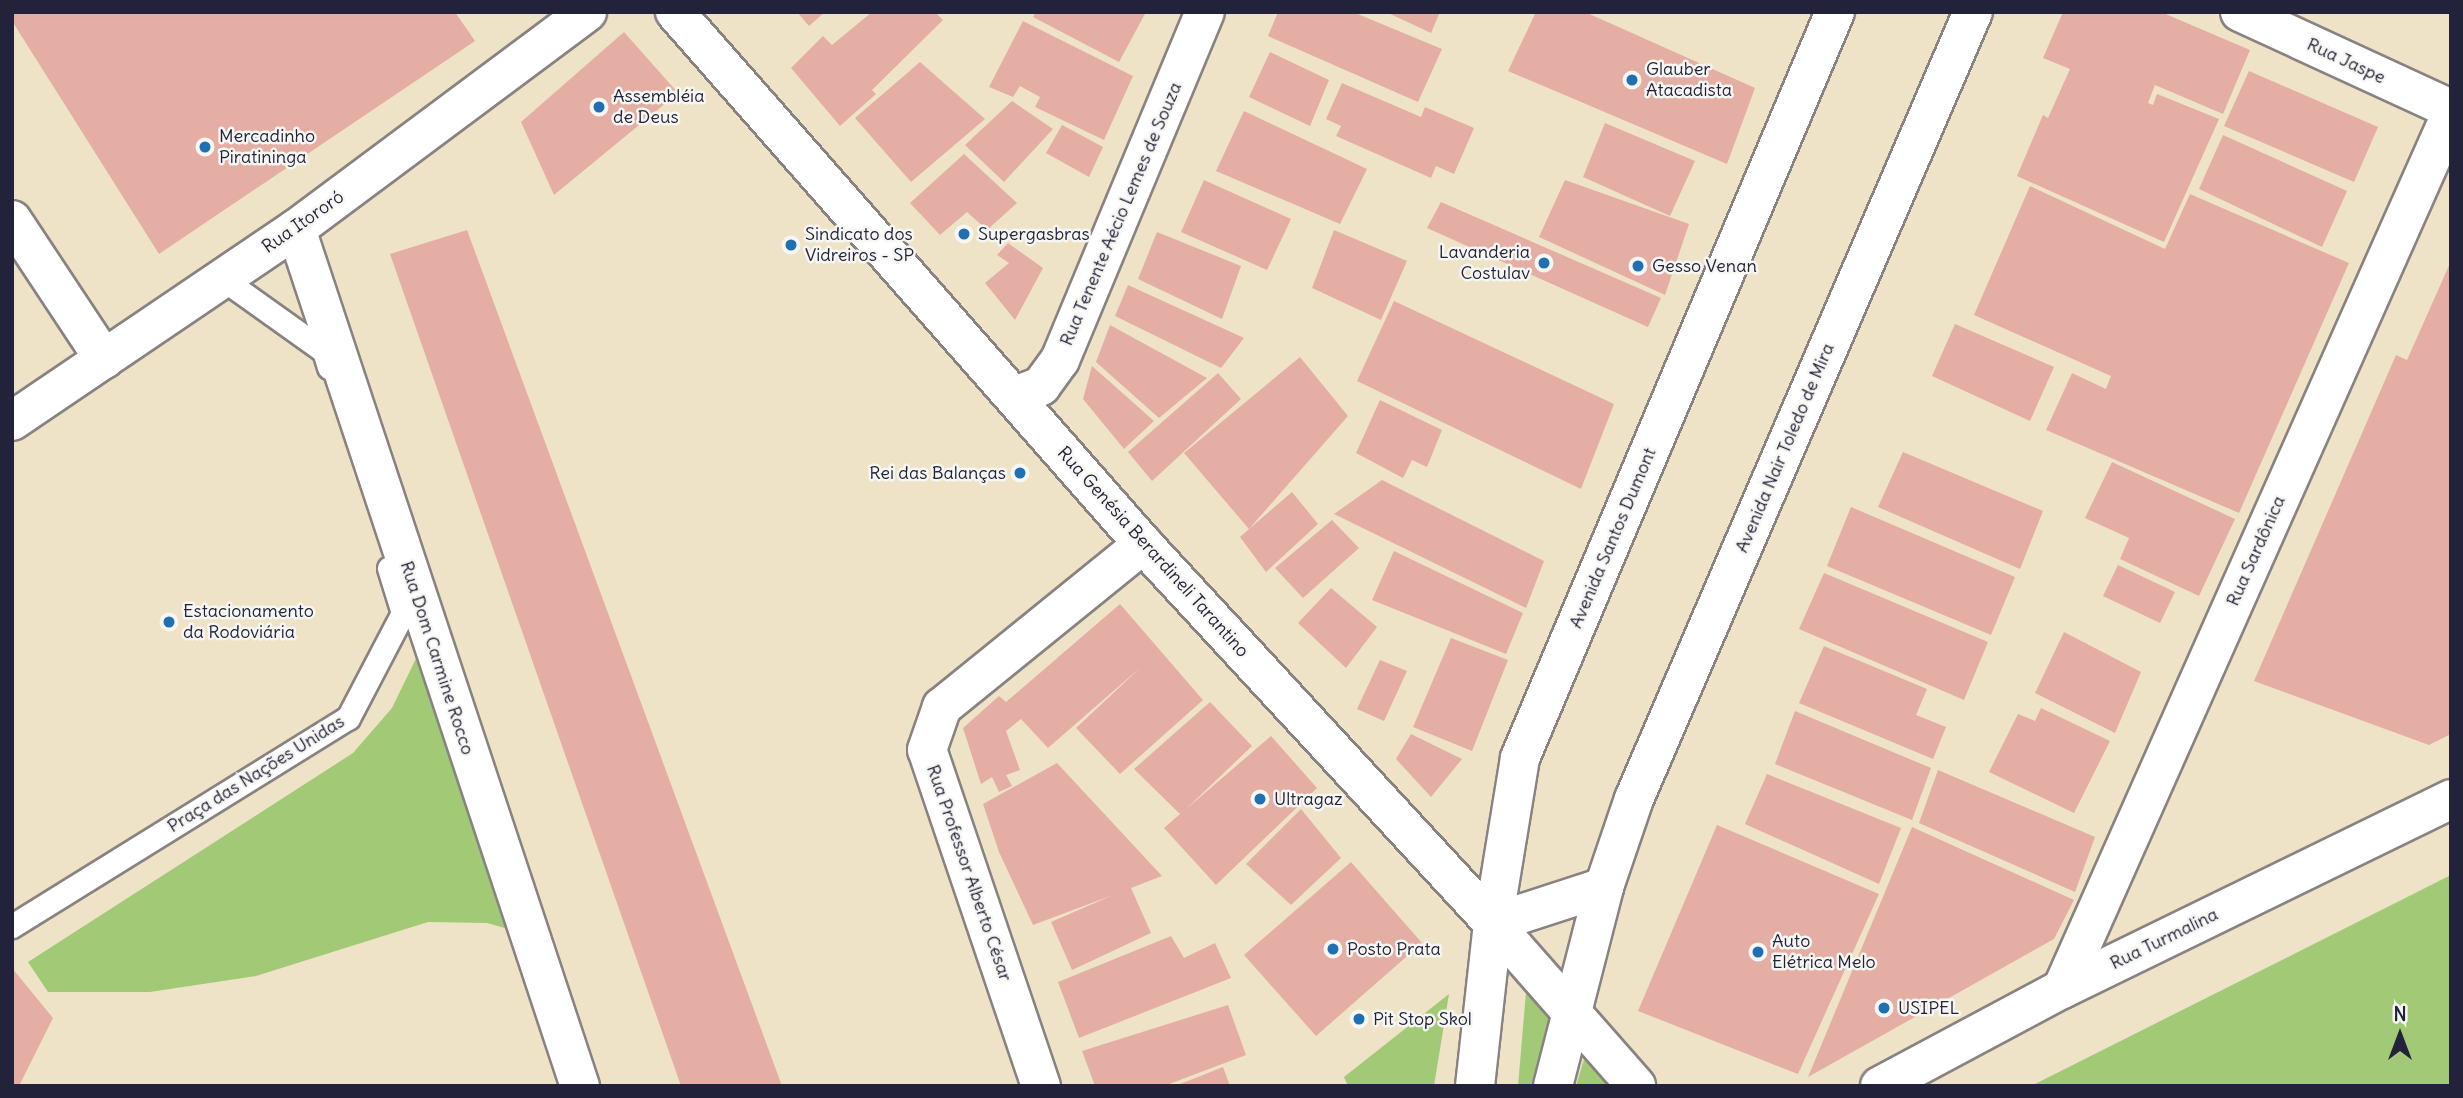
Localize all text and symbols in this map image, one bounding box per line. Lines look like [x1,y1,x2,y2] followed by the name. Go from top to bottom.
[2303,33,2389,89] street label: Rua Jaspe
[1646,59,1732,102] place label: Glauber Atacadista
[1624,72,1640,88] marker: Glauber Atacadista
[1056,79,1186,349] street label: Rua Tenente Aécio Lemes de Souza
[613,86,704,128] place label: Assembléia de Deus
[591,99,607,115] marker: Assembléia de Deus
[219,126,315,168] place label: Mercadinho Piratininga
[197,139,213,155] marker: Mercadinho Piratininga
[258,186,348,258] street label: Rua Itororó
[978,223,1090,245] place label: Supergasbras
[805,224,914,266] place label: Sindicato dos Vidreiros - SP
[956,226,972,242] marker: Supergasbras
[783,237,799,253] marker: Sindicato dos Vidreiros - SP
[1439,242,1530,284] place label: Lavanderia Costulav
[1536,255,1552,271] marker: Lavanderia Costulav
[1652,255,1757,277] place label: Gesso Venan
[1630,258,1646,274] marker: Gesso Venan
[1731,340,1839,556] street label: Avenida Nair Toledo de Mira
[1053,442,1253,662] street label: Rua Genésia Berardineli Tarantino
[1565,444,1661,632] street label: Avenida Santos Dumont
[869,462,1006,484] place label: Rei das Balanças
[1012,465,1028,481] marker: Rei das Balanças
[2222,493,2290,609] street label: Rua Sardônica
[395,558,479,758] street label: Rua Dom Carmine Rocco
[183,601,314,644] place label: Estacionamento da Rodoviária
[161,614,177,630] marker: Estacionamento da Rodoviária
[164,711,348,837] street label: Praça das Nações Unidas
[922,762,1016,984] street label: Rua Professor Alberto César
[1274,788,1343,810] place label: Ultragaz
[1252,791,1268,807] marker: Ultragaz
[2107,904,2221,974] street label: Rua Turmalina
[1772,931,1876,974] place label: Auto Elétrica Melo
[1347,938,1441,960] place label: Posto Prata
[1325,941,1341,957] marker: Posto Prata
[1750,944,1766,960] marker: Auto Elétrica Melo
[1898,997,1959,1019] place label: USIPEL
[1876,1000,1892,1016] marker: USIPEL
[2365,1000,2435,1070] north arrow
[2393,1002,2407,1026] text: N
[1373,1008,1472,1030] place label: Pit Stop Skol
[1351,1011,1367,1027] marker: Pit Stop Skol

